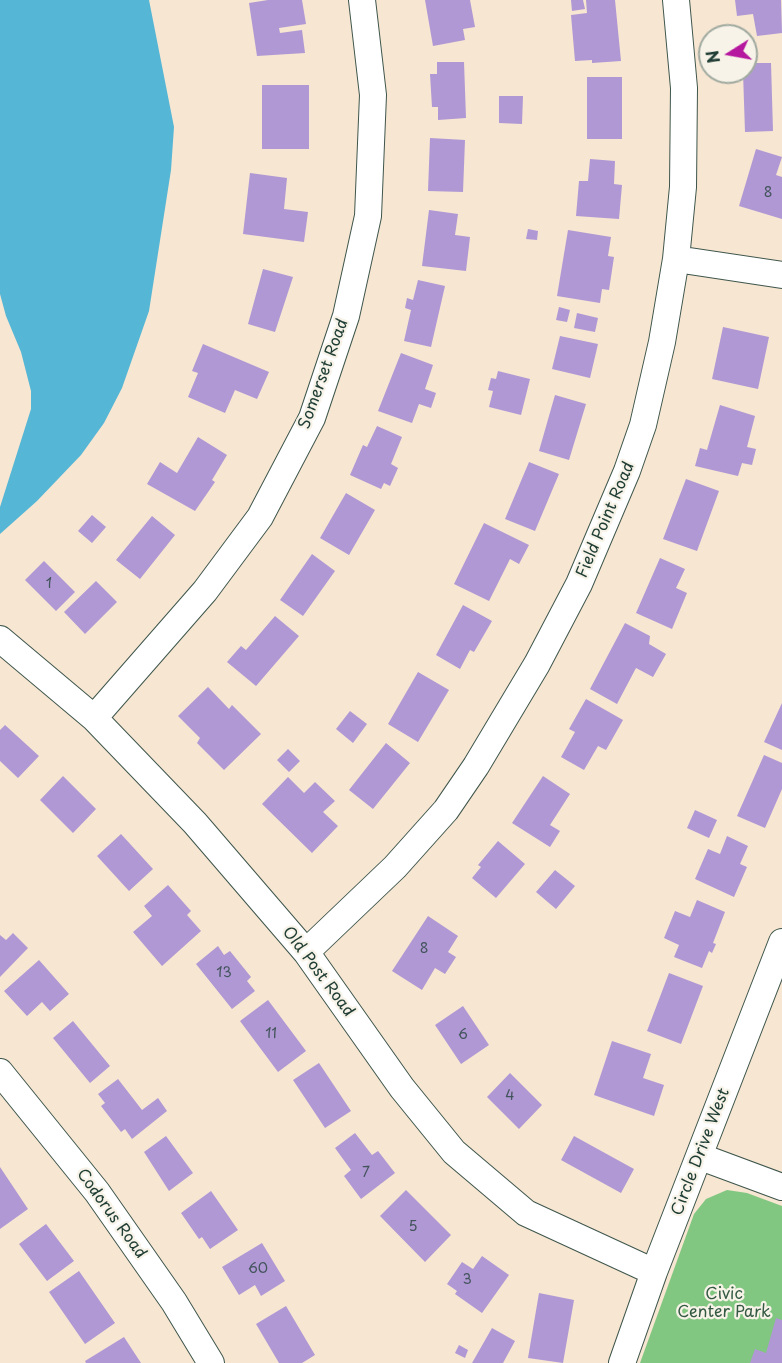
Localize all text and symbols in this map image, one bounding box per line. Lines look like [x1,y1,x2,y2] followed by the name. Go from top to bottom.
[698,24,758,84] north arrow
[699,49,725,66] text: N
[764,185,772,201] house number: 8
[295,316,353,432] street label: Somerset Road
[573,459,639,581] street label: Field Point Road
[46,576,52,592] house number: 1
[278,923,358,1021] street label: Old Post Road
[420,941,428,957] house number: 8
[216,965,232,981] house number: 13
[265,1026,277,1042] house number: 11
[458,1027,468,1043] house number: 6
[668,1086,734,1218] street label: Circle Drive West
[505,1088,515,1104] house number: 4
[72,1165,150,1263] street label: Codorus Road
[362,1165,370,1181] house number: 7
[408,1219,418,1235] house number: 5
[248,1261,268,1277] house number: 60
[462,1272,472,1288] house number: 3
[677,1285,771,1323] park label: Civic Center Park

